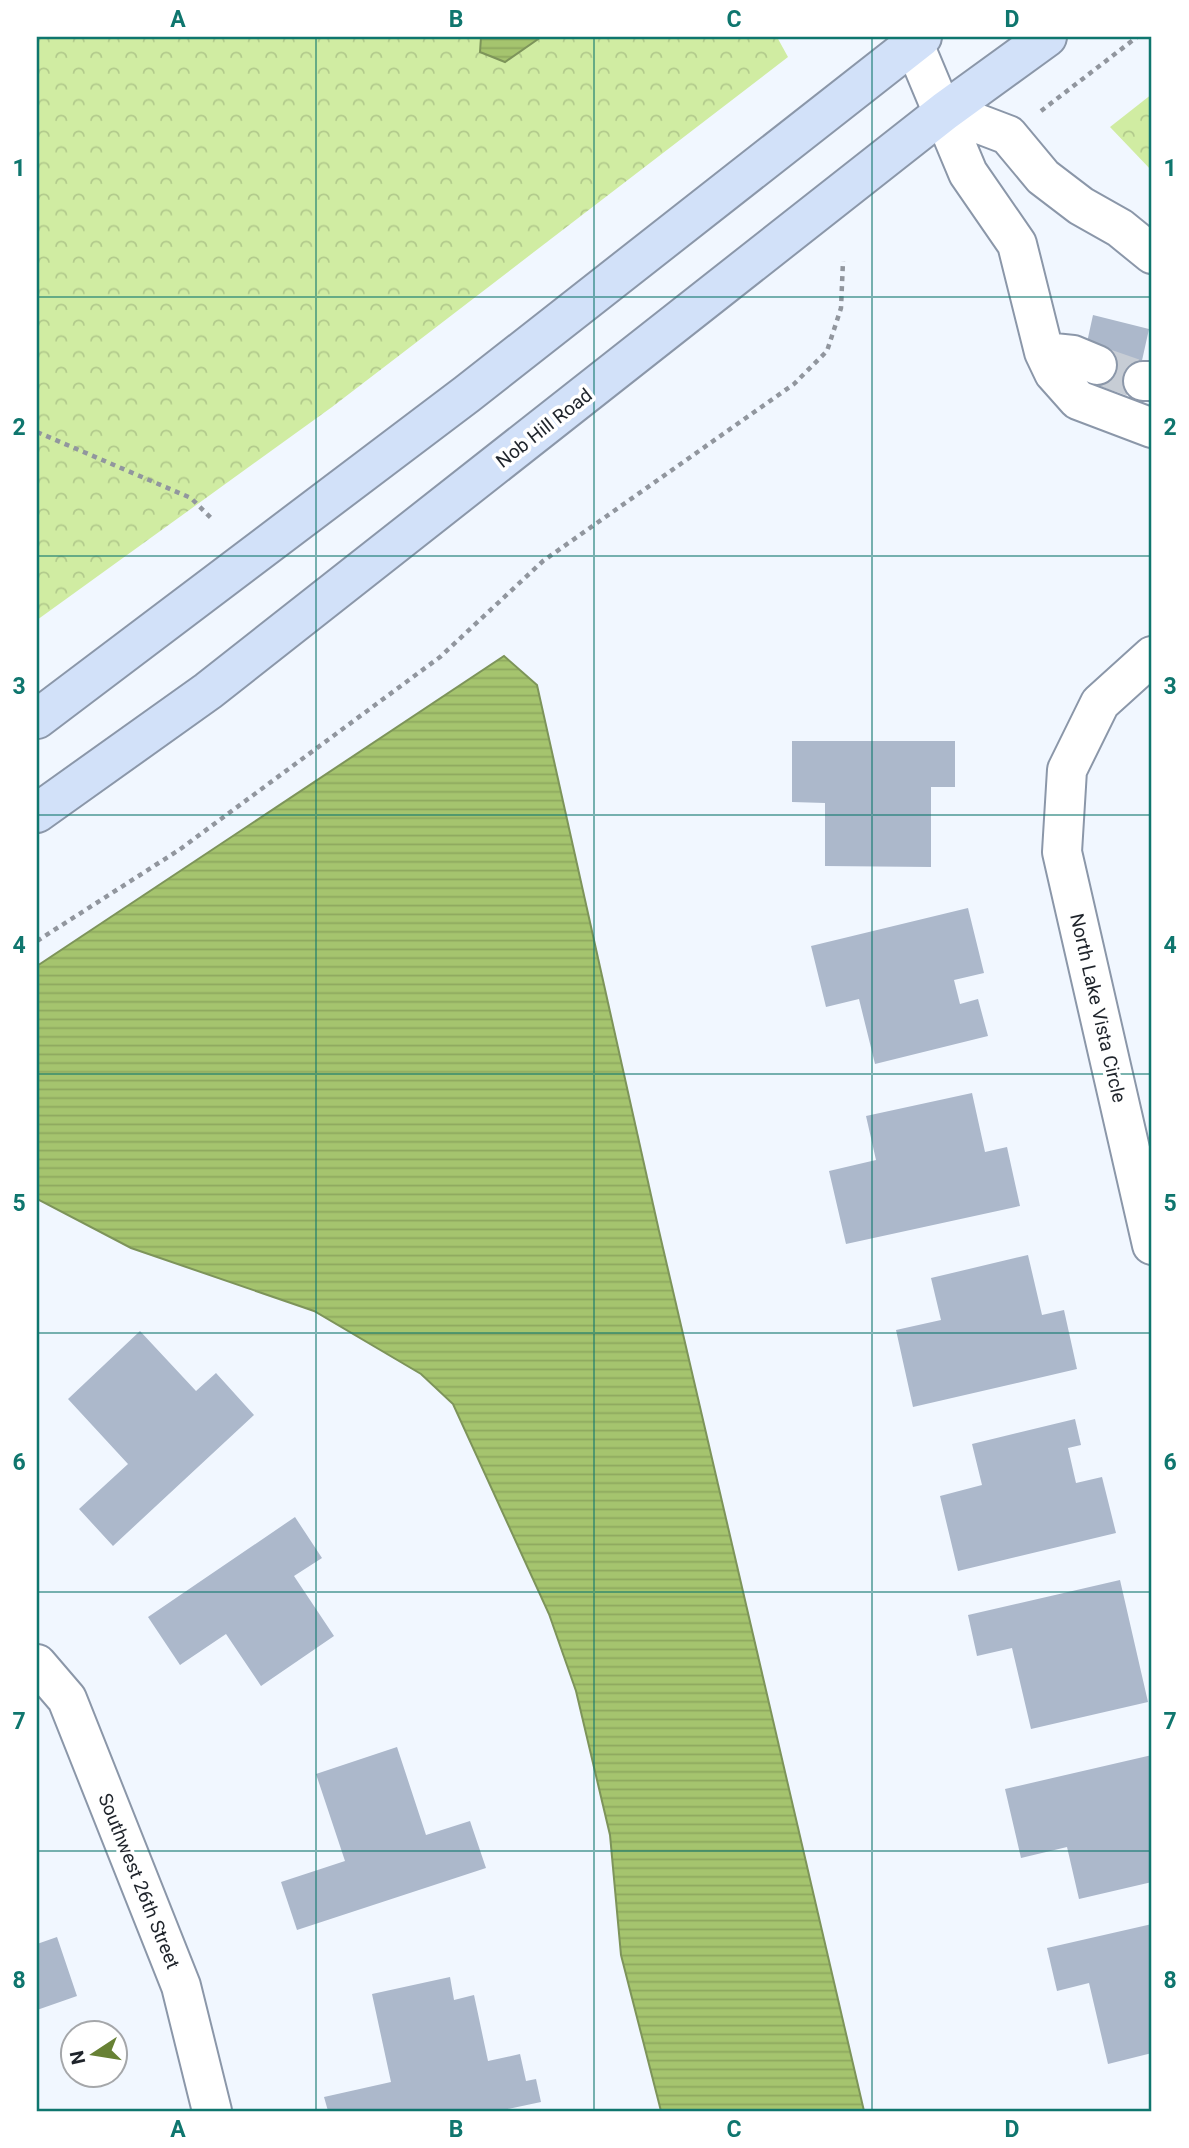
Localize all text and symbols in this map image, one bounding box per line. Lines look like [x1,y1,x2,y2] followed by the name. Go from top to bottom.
[170,6,186,33] text: A
[449,6,463,33] text: B
[726,6,742,33] text: C
[1005,6,1019,33] text: D
[12,155,26,182] text: 1
[1163,155,1177,182] text: 1
[491,383,597,473] street label: Nob Hill Road
[12,414,26,441] text: 2
[1163,414,1177,441] text: 2
[12,673,26,700] text: 3
[1163,673,1177,700] text: 3
[1065,911,1131,1105] street label: North Lake Vista Circle
[12,932,26,959] text: 4
[1163,932,1177,959] text: 4
[12,1190,26,1217] text: 5
[1163,1190,1177,1217] text: 5
[12,1449,26,1476] text: 6
[1163,1449,1177,1476] text: 6
[12,1708,26,1735] text: 7
[1163,1708,1177,1735] text: 7
[93,1790,185,1972] street label: Southwest 26th Street
[12,1967,26,1994] text: 8
[1163,1967,1177,1994] text: 8
[60,2018,130,2088] north arrow
[65,2048,91,2066] text: N
[170,2116,186,2143] text: A
[449,2116,463,2143] text: B
[726,2116,742,2143] text: C
[1005,2116,1019,2143] text: D

